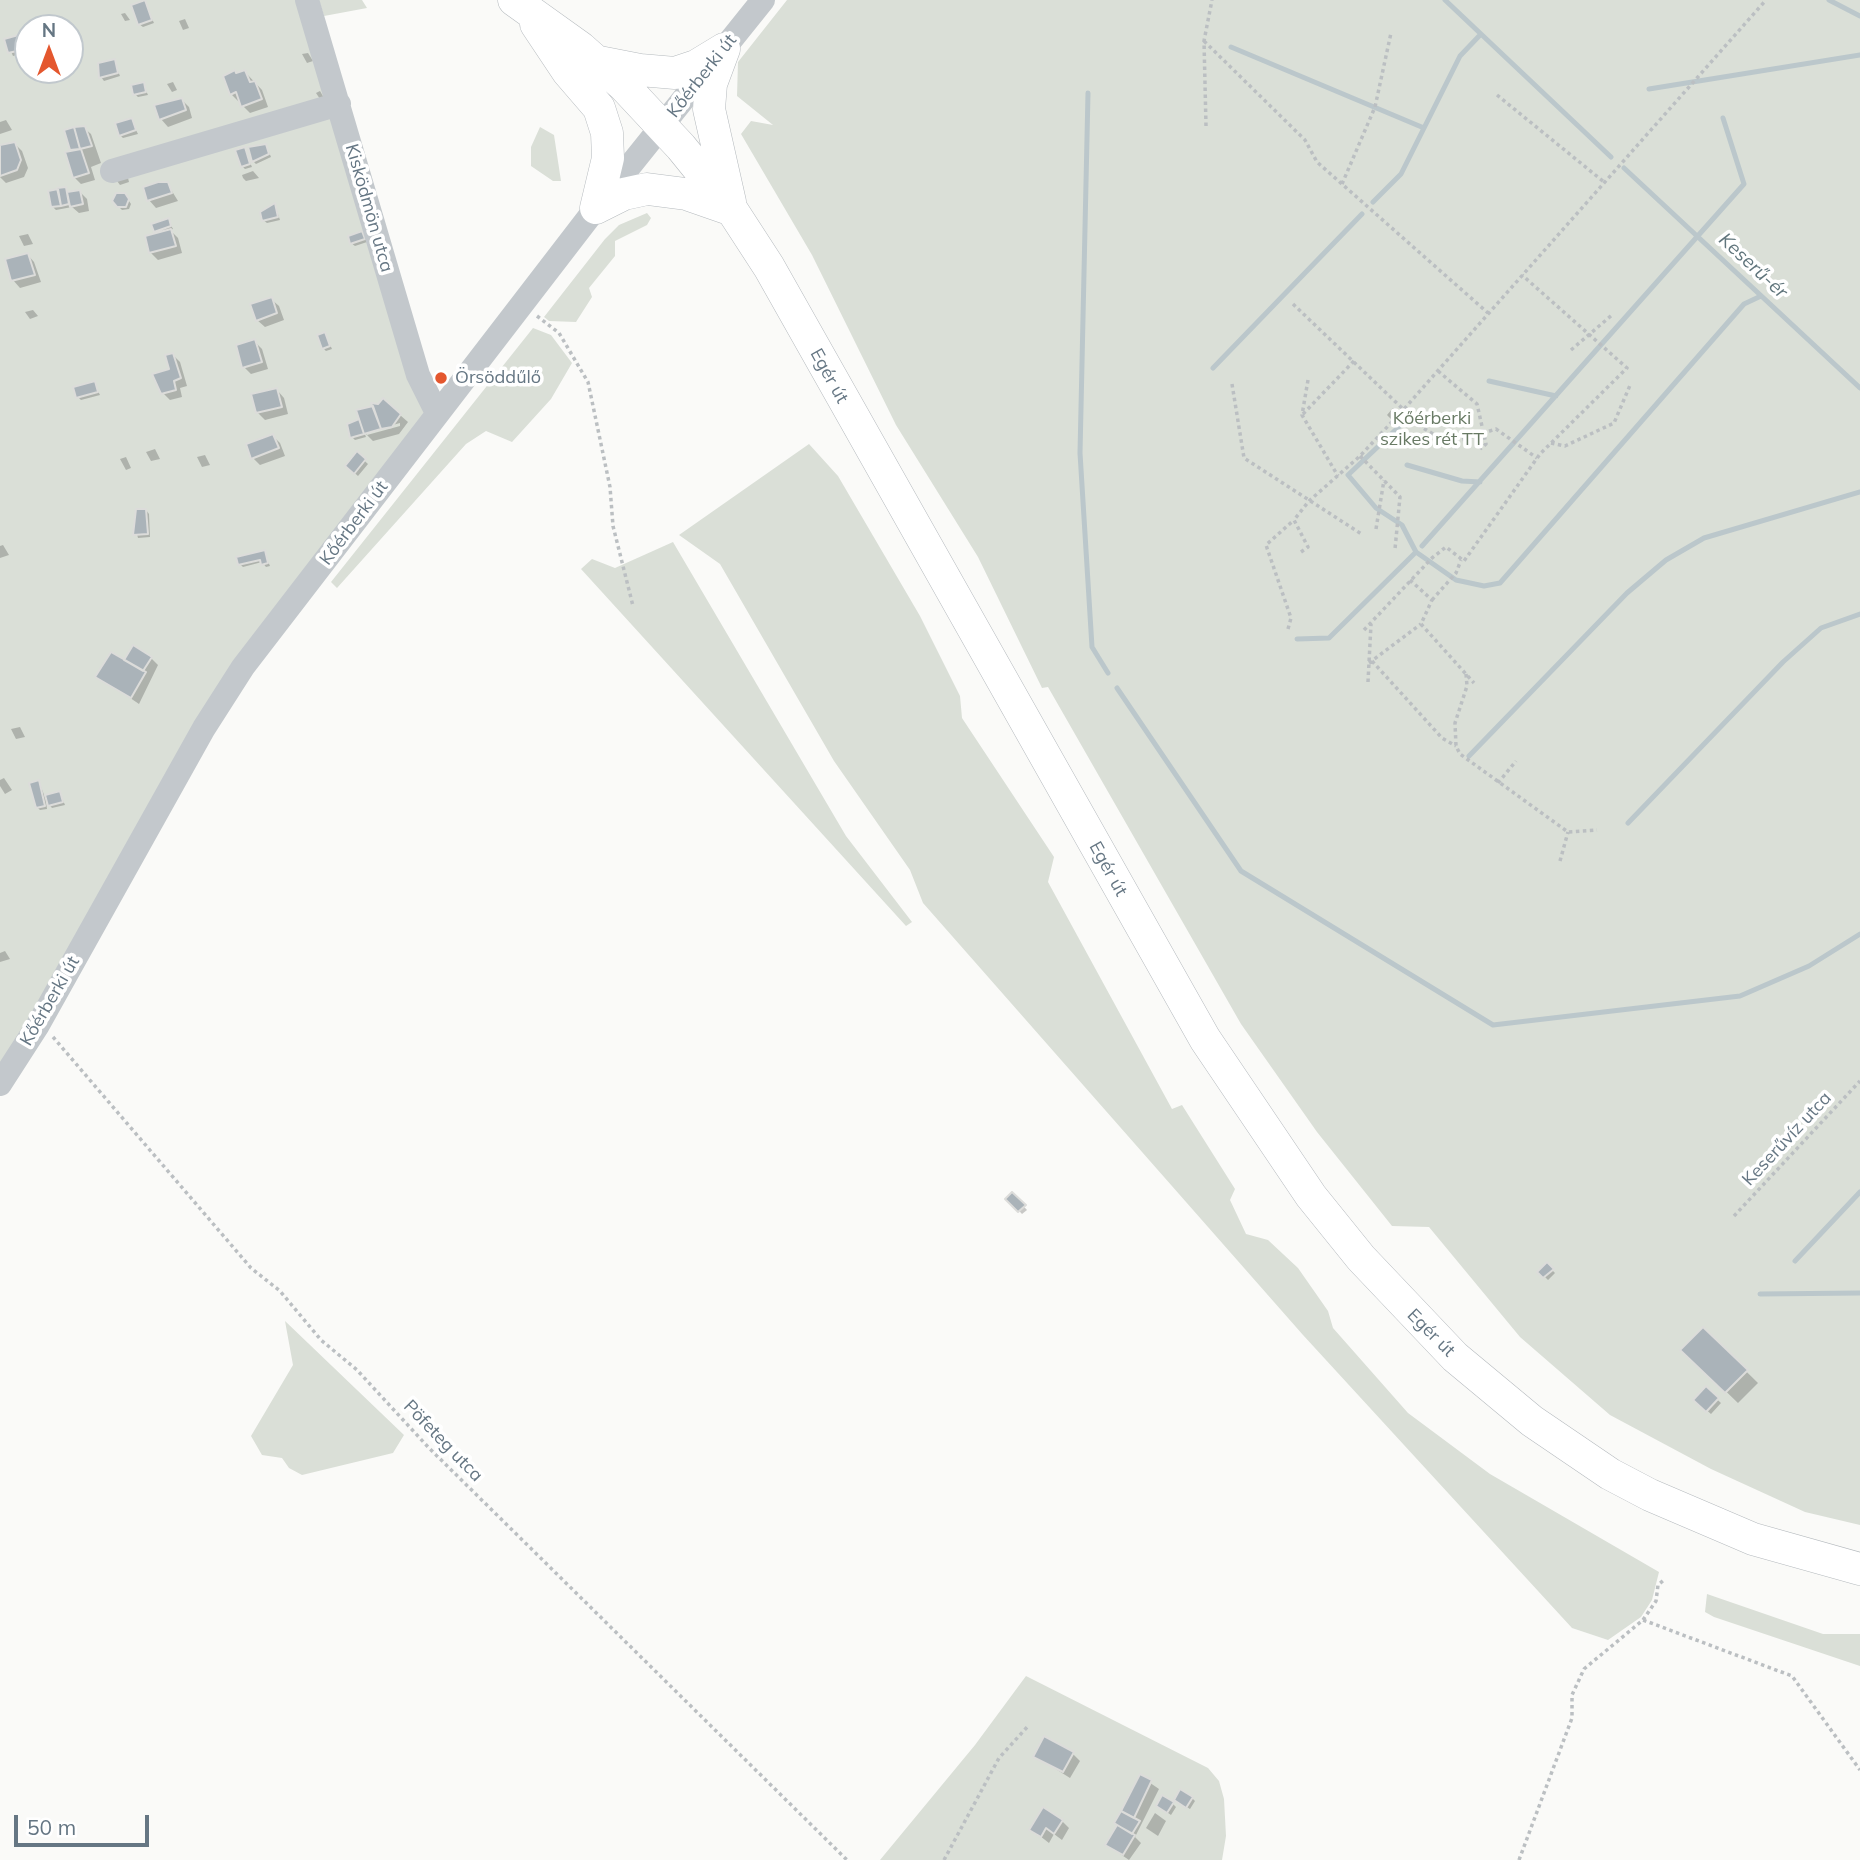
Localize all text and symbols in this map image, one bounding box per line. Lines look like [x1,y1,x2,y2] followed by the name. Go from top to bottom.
[14,14,84,84] north arrow
[42,18,56,42] text: N
[663,30,741,122] street label: Kőérberki út
[340,141,398,275] street label: Kisködmön utca
[1714,229,1792,303] water label: Keserű-ér
[805,345,853,407] street label: Egér út
[455,367,541,389] place label: Örsöddűlő
[433,370,449,386] marker: Örsöddűlő
[1380,408,1484,450] park label: Kőérberki szikes rét TT
[315,477,393,569] street label: Kőérberki út
[1084,838,1132,900] street label: Egér út
[16,952,84,1050] street label: Kőérberki út
[1738,1087,1836,1191] street label: Keserűvíz utca
[1402,1304,1460,1362] street label: Egér út
[399,1396,487,1486] street label: Pöfeteg utca
[18,1800,152,1844] scale bar
[27,1814,76,1840] text: 50 m

